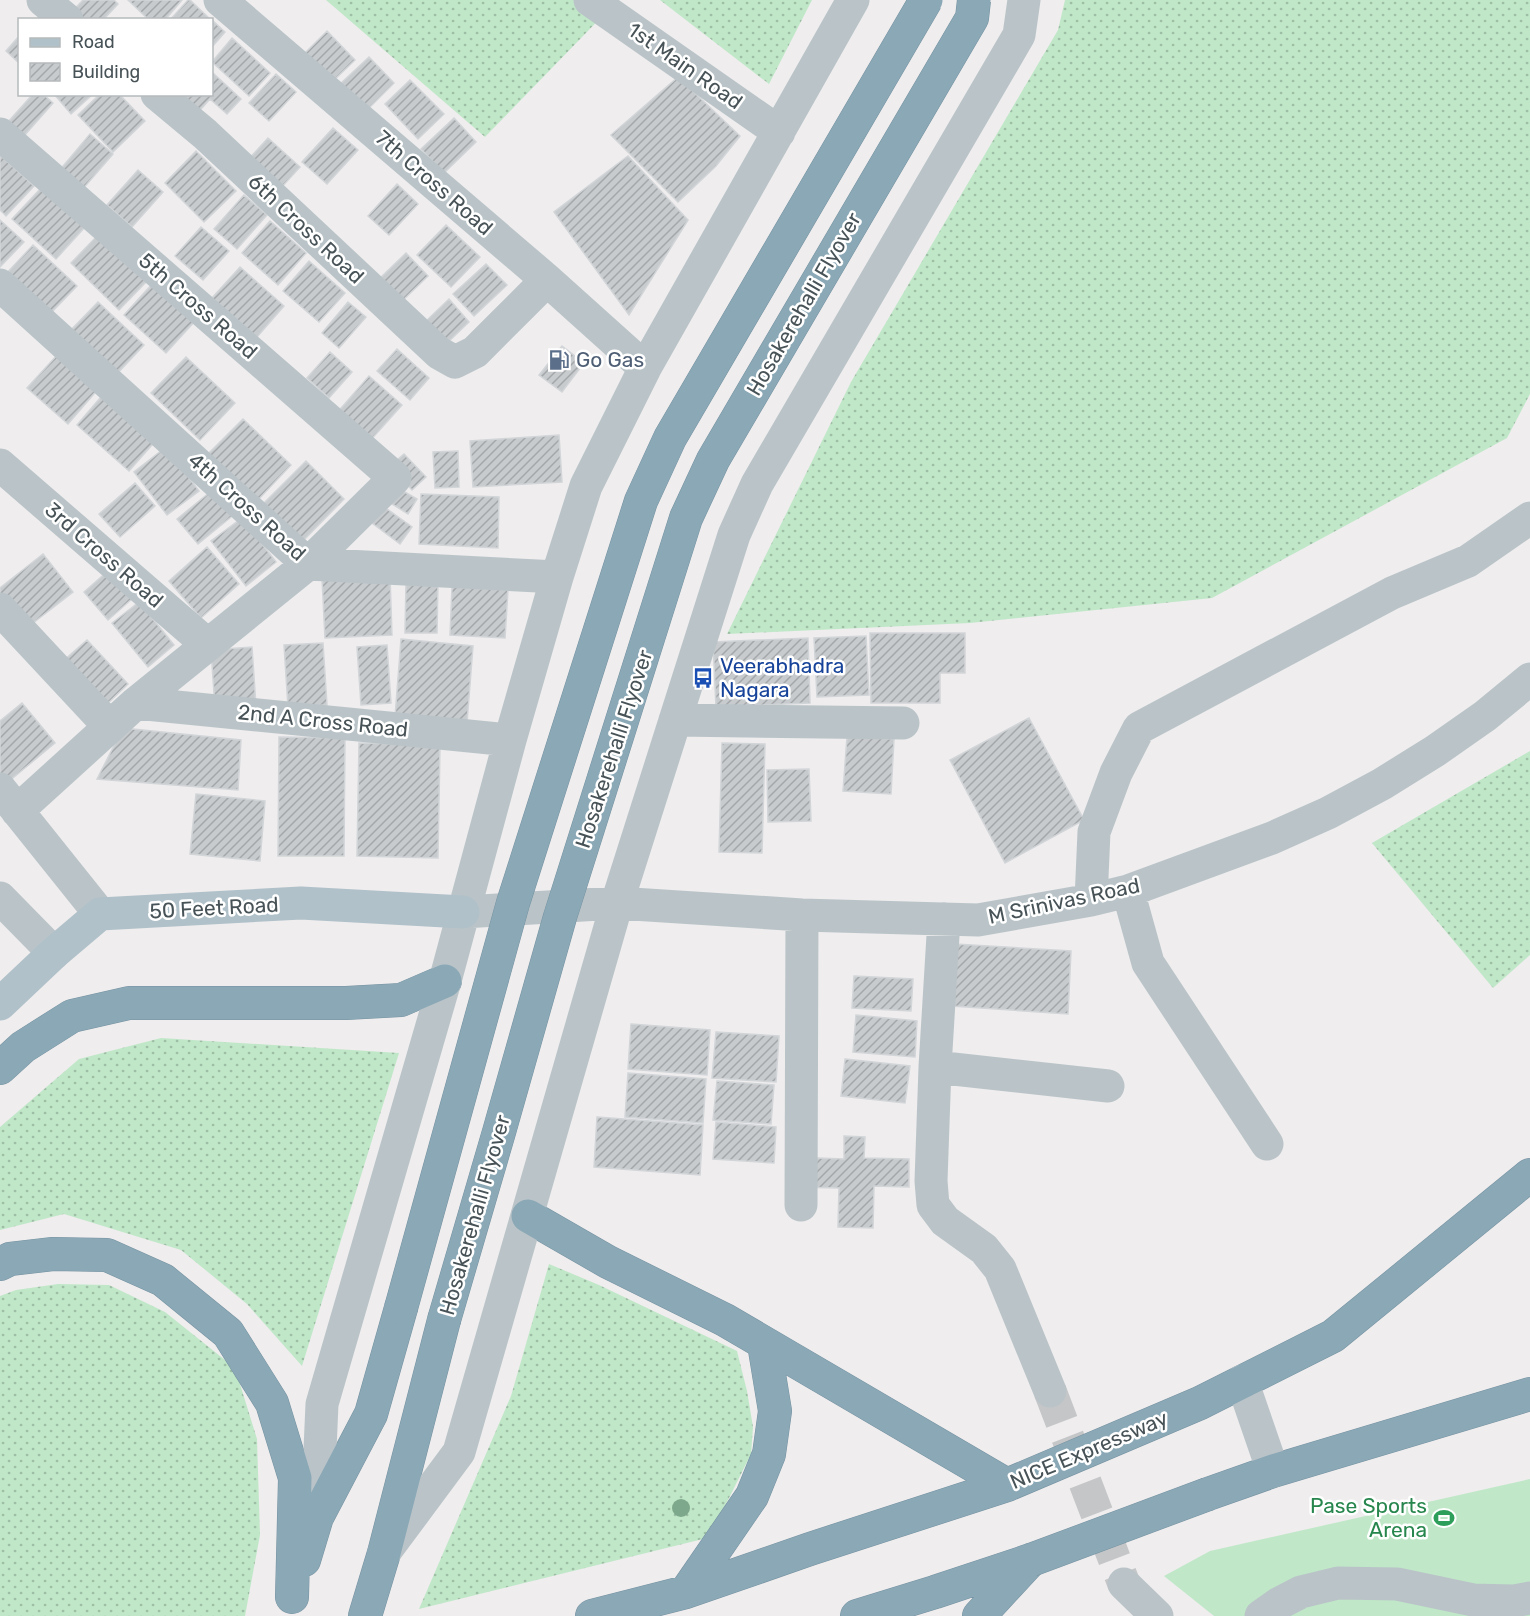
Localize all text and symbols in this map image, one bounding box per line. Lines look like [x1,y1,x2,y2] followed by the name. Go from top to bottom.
[623,17,747,114] street label: 1st Main Road
[18,18,213,96] legend
[72,31,115,53] text: Road
[72,61,140,83] text: Building
[371,125,498,240] street label: 7th Cross Road
[243,169,369,289] street label: 6th Cross Road
[741,208,866,400] street label: Hosakerehalli Flyover
[134,247,263,364] street label: 5th Cross Road
[576,347,644,372] place label: Go Gas
[547,348,571,372] fuel station icon: Go Gas
[183,447,311,566] street label: 4th Cross Road
[40,497,168,613] street label: 3rd Cross Road
[570,647,657,851] street label: Hosakerehalli Flyover
[720,653,844,702] place label: Veerabhadra Nagara
[691,666,715,690] bus stop icon: Veerabhadra Nagara
[237,699,409,742] street label: 2nd A Cross Road
[986,872,1142,929] street label: M Srinivas Road
[149,892,279,923] street label: 50 Feet Road
[434,1112,515,1318] street label: Hosakerehalli Flyover
[1006,1405,1172,1494] street label: NICE Expressway
[1310,1493,1427,1542] place label: Pase Sports Arena
[1432,1506,1456,1530] sports icon: Pase Sports Arena

